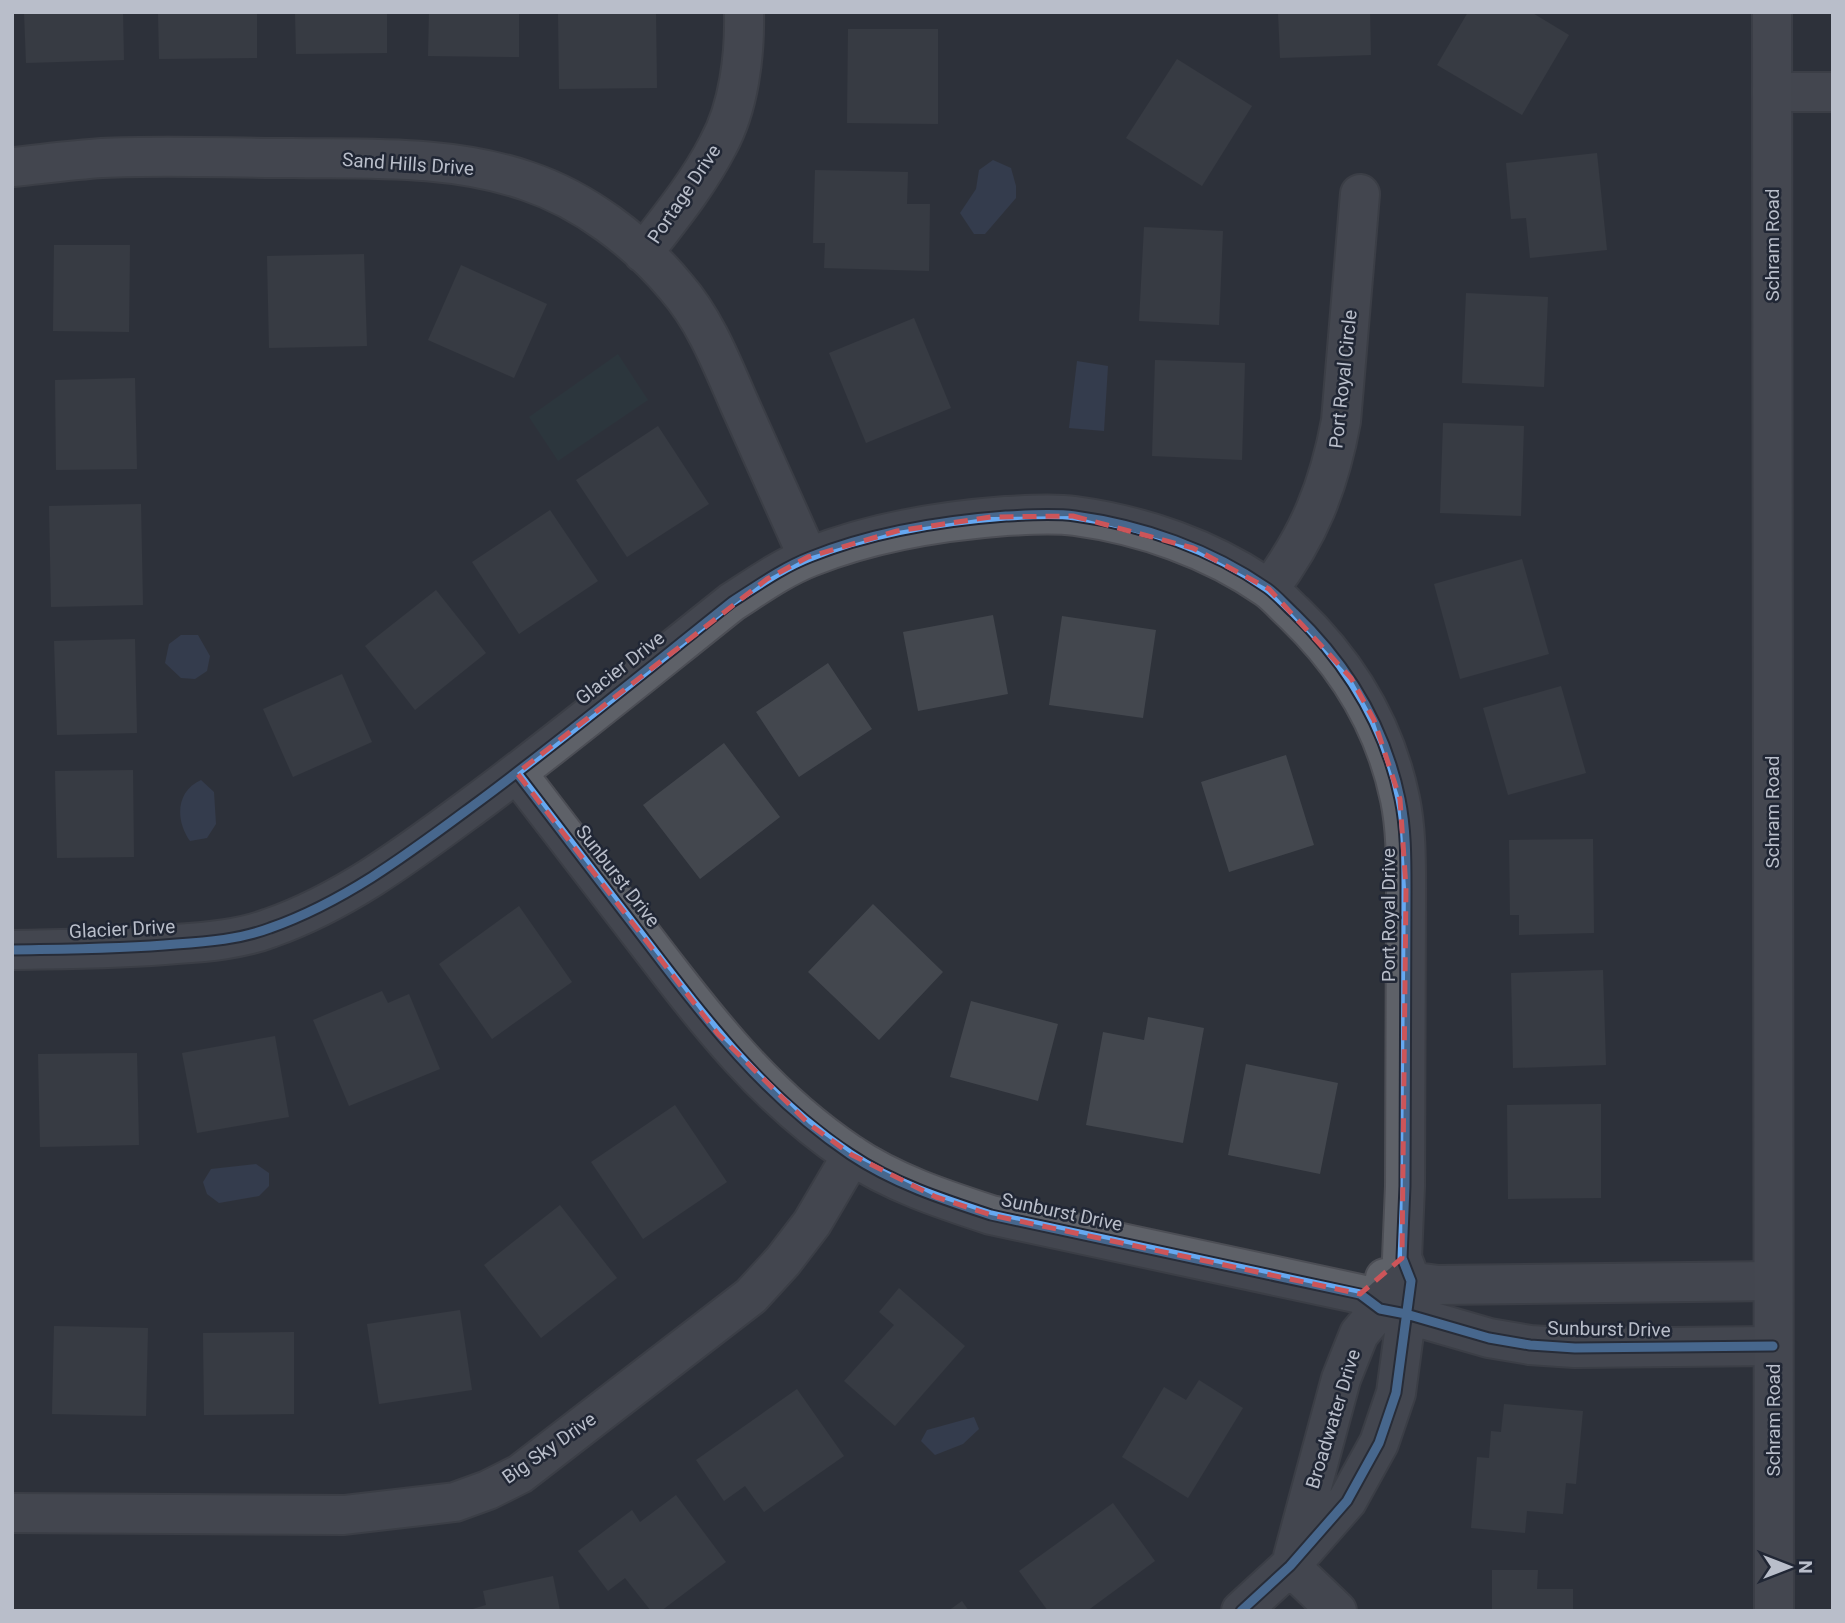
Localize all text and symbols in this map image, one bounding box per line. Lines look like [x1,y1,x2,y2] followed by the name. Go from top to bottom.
[643,140,725,248] street label: Portage Drive
[341,148,475,180] street label: Sand Hills Drive
[1761,188,1784,302] street label: Schram Road
[1324,308,1362,450] street label: Port Royal Circle
[571,626,669,710] street label: Glacier Drive
[1761,755,1784,869] street label: Schram Road
[571,820,665,932] street label: Sunburst Drive
[1377,848,1400,982] street label: Port Royal Drive
[68,915,176,943] street label: Glacier Drive
[999,1188,1125,1236] street label: Sunburst Drive
[1547,1316,1671,1342] street label: Sunburst Drive
[1301,1346,1365,1492] street label: Broadwater Drive
[1762,1363,1785,1477] street label: Schram Road
[498,1407,600,1489] street label: Big Sky Drive
[1754,1532,1824,1602] north arrow
[1794,1560,1817,1574] text: N

